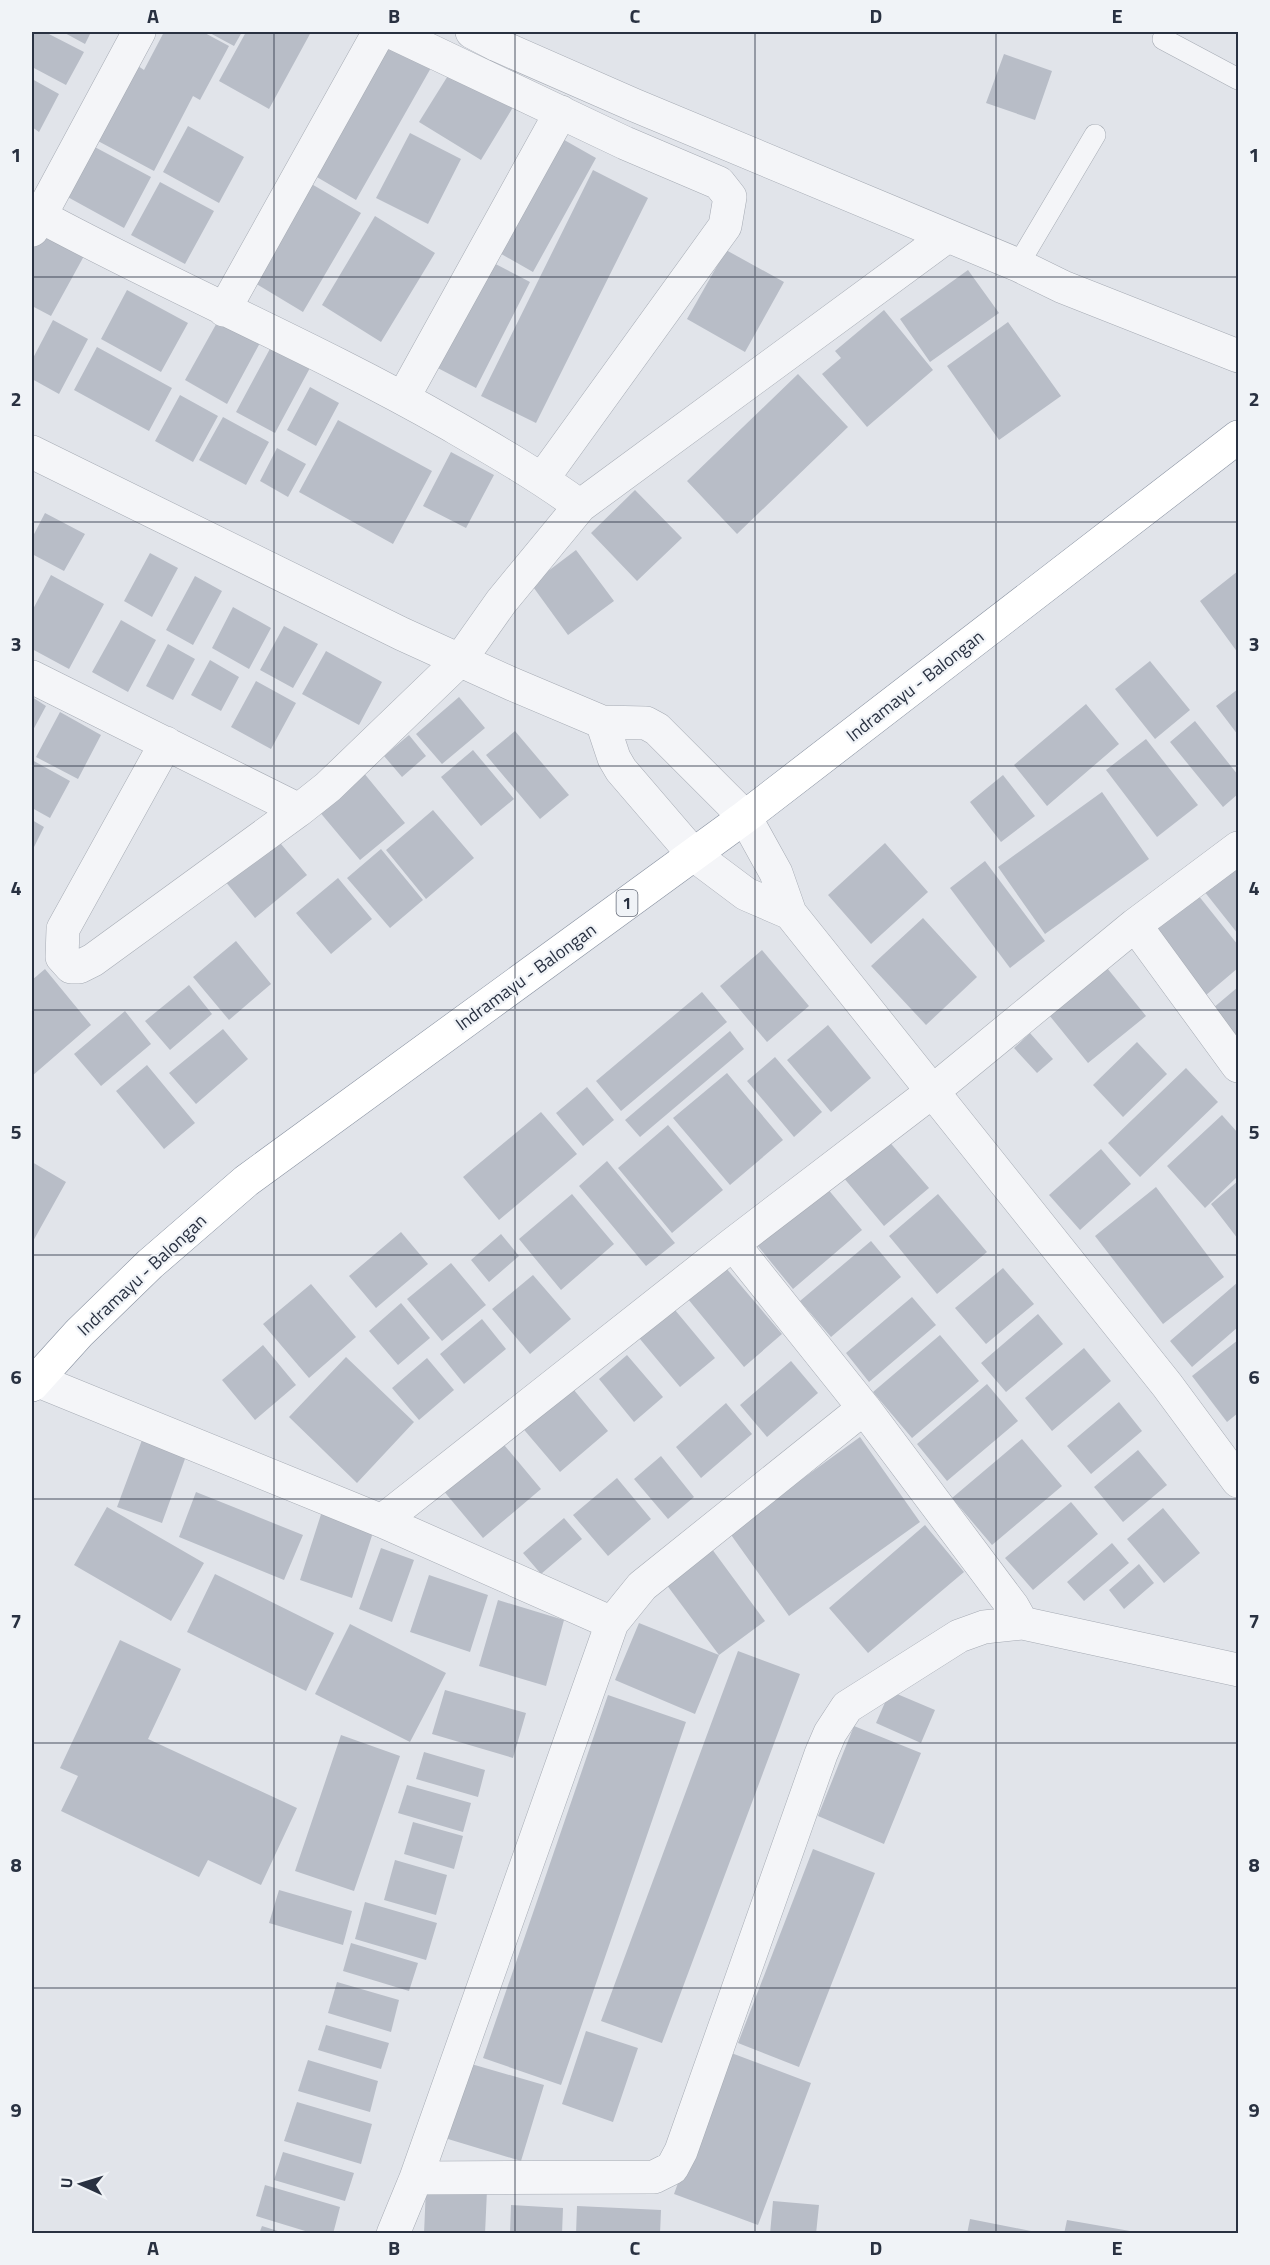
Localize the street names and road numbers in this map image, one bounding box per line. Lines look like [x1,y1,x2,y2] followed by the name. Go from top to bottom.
[840,623,989,748] street label: Indramayu - Balongan
[616,890,638,916] road number: 1
[450,916,602,1037] street label: Indramayu - Balongan
[71,1207,212,1342] street label: Indramayu - Balongan

